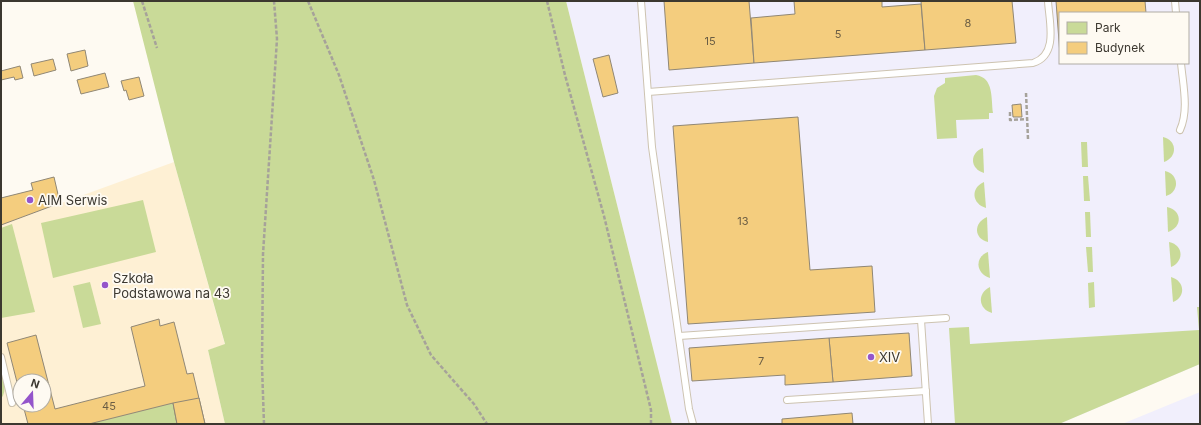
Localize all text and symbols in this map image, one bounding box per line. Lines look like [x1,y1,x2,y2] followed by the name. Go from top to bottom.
[1059,12,1189,64] legend
[965,16,972,30] house number: 8
[1095,20,1121,35] text: Park
[835,27,842,41] house number: 5
[704,34,716,48] house number: 15
[1095,40,1145,55] text: Budynek
[38,192,108,208] place label: AIM Serwis
[25,195,35,205] marker: AIM Serwis
[737,214,749,228] house number: 13
[113,270,230,301] place label: Szkoła Podstawowa na 43
[100,280,110,290] marker: Szkoła Podstawowa na 43
[879,349,900,365] place label: XIV
[866,352,876,362] marker: XIV
[758,354,764,368] house number: 7
[12,373,52,413] north arrow
[29,376,42,392] text: N
[102,399,116,413] house number: 45

